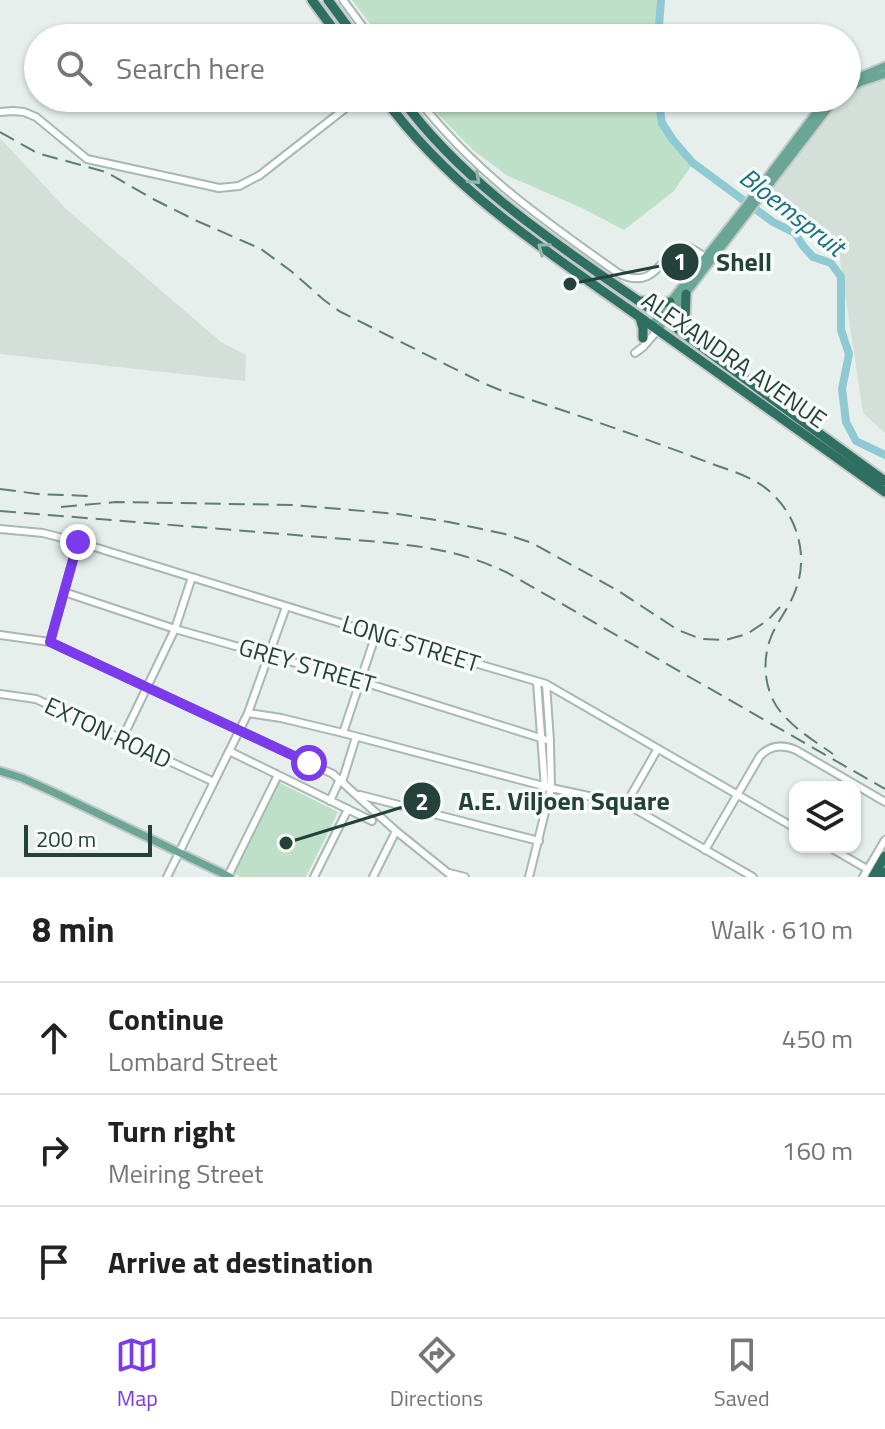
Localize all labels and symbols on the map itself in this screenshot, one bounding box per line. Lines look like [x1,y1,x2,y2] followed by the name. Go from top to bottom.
[731,158,856,267] water label: Bloemspruit
[465,169,480,183] one-way arrow
[660,237,788,287] callout: Shell
[716,242,772,281] text: Shell
[537,243,552,257] one-way arrow
[673,243,687,279] text: 1
[635,282,834,437] street label: ALEXANDRA AVENUE
[60,524,96,560] route end
[338,605,485,681] street label: LONG STREET
[235,628,380,702] street label: GREY STREET
[39,687,178,777] street label: EXTON ROAD
[291,745,327,781] route start
[402,776,685,826] callout: A.E. Viljoen Square
[458,781,670,820] text: A.E. Viljoen Square
[415,783,429,819] text: 2
[24,821,152,857] scale bar

